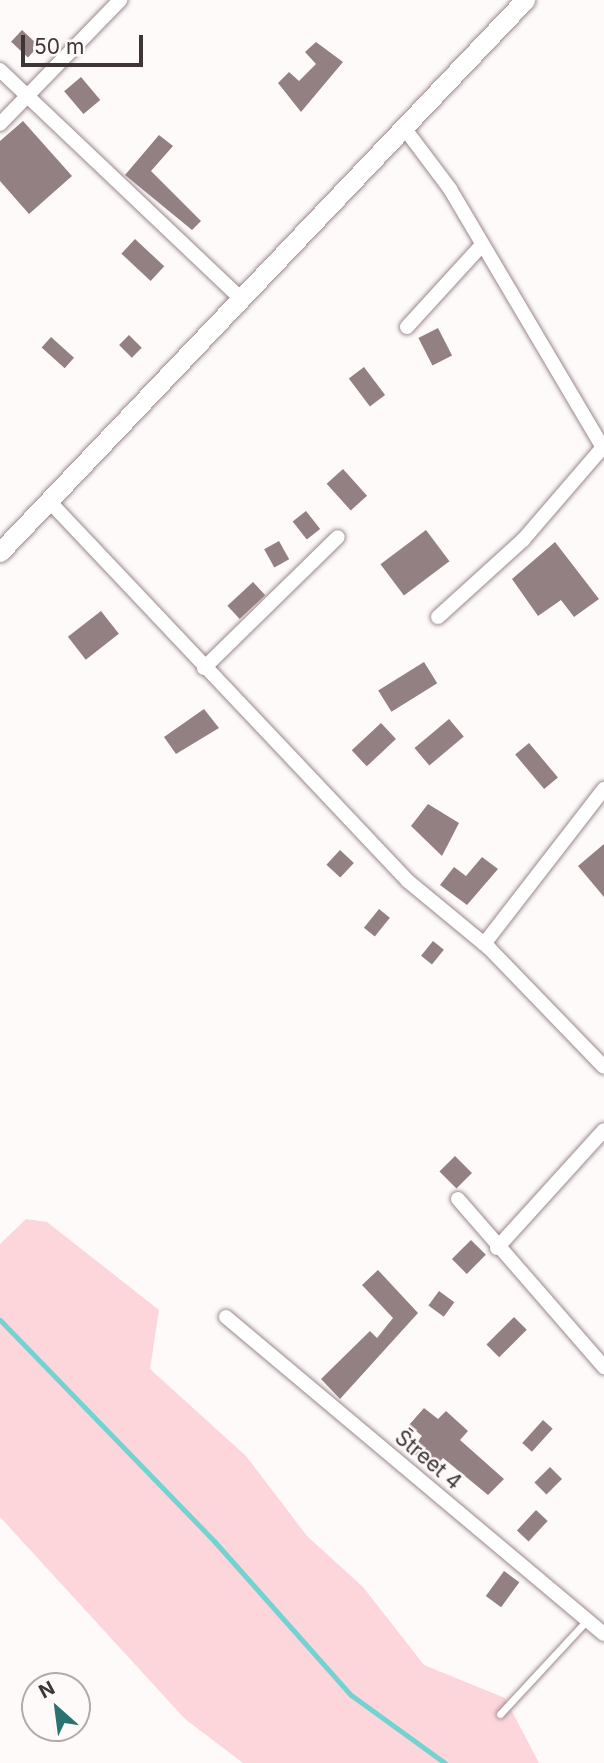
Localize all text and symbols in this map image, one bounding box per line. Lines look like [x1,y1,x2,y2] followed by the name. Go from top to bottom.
[24,21,147,65] scale bar
[34,34,84,59] text: 50 m
[390,1425,466,1495] street label: S̄treet 4
[21,1672,91,1742] north arrow
[35,1676,59,1703] text: N

